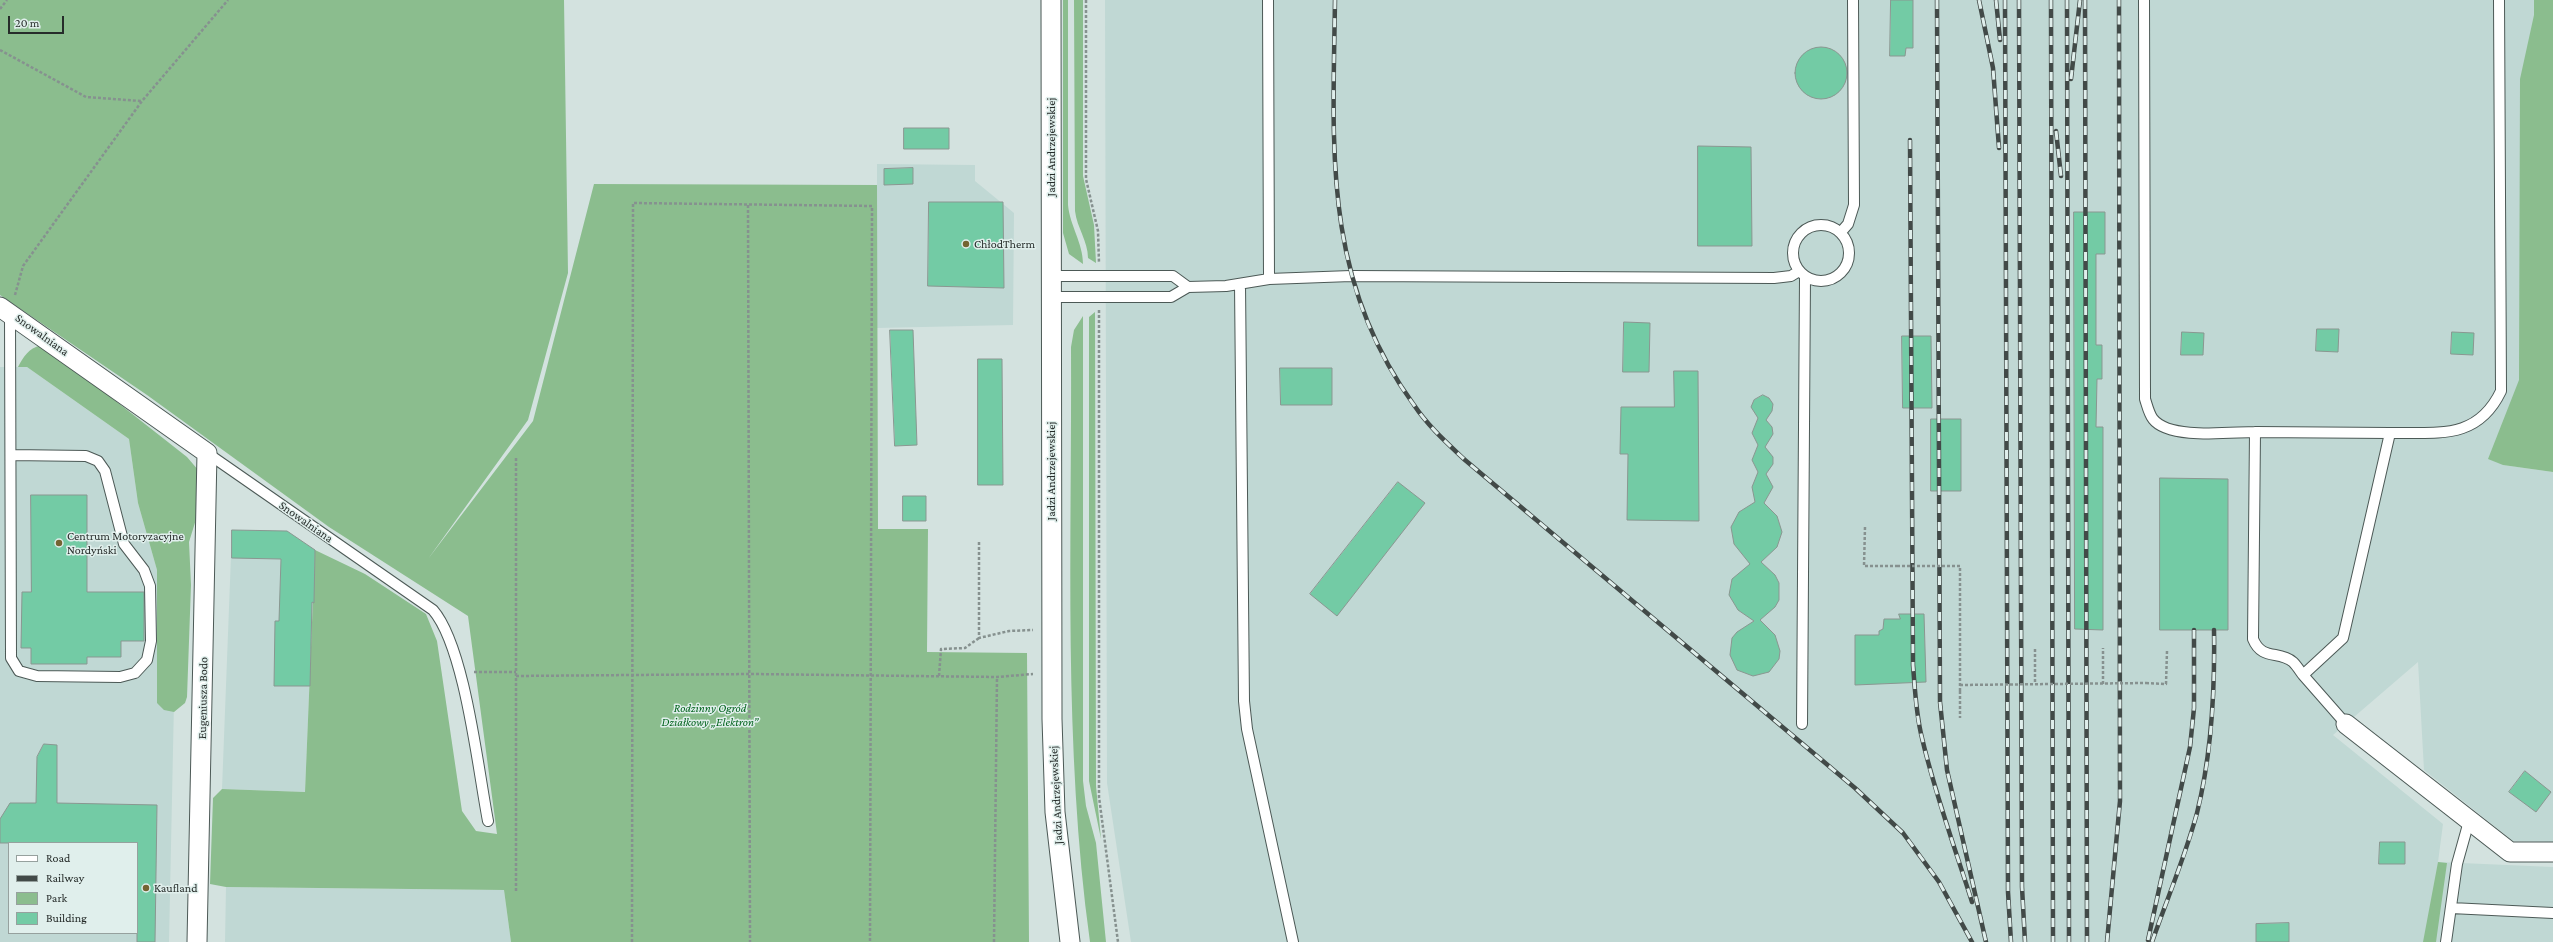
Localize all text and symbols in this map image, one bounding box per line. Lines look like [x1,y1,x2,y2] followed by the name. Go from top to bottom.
[10,8,66,34] scale bar
[15,16,39,30] text: 20 m
[1044,98,1058,196] street label: Jadzi Andrzejewskiej
[974,237,1035,251] place label: ChłodTherm
[961,239,971,249] marker: ChłodTherm
[12,311,72,359] street label: Snowalniana
[1044,422,1058,520] street label: Jadzi Andrzejewskiej
[276,498,336,546] street label: Snowalniana
[67,529,184,557] place label: Centrum Motoryzacyjne Nordyński
[54,538,64,548] marker: Centrum Motoryzacyjne Nordyński
[195,657,211,739] street label: Eugeniusza Bodo
[661,701,759,729] park label: Rodzinny Ogród Działkowy „Elektron”
[1046,745,1066,845] street label: Jadzi Andrzejewskiej
[8,842,138,934] legend
[46,851,70,865] text: Road
[46,871,84,885] text: Railway
[154,881,198,895] place label: Kaufland
[141,883,151,893] marker: Kaufland
[46,891,67,905] text: Park
[46,911,87,925] text: Building

